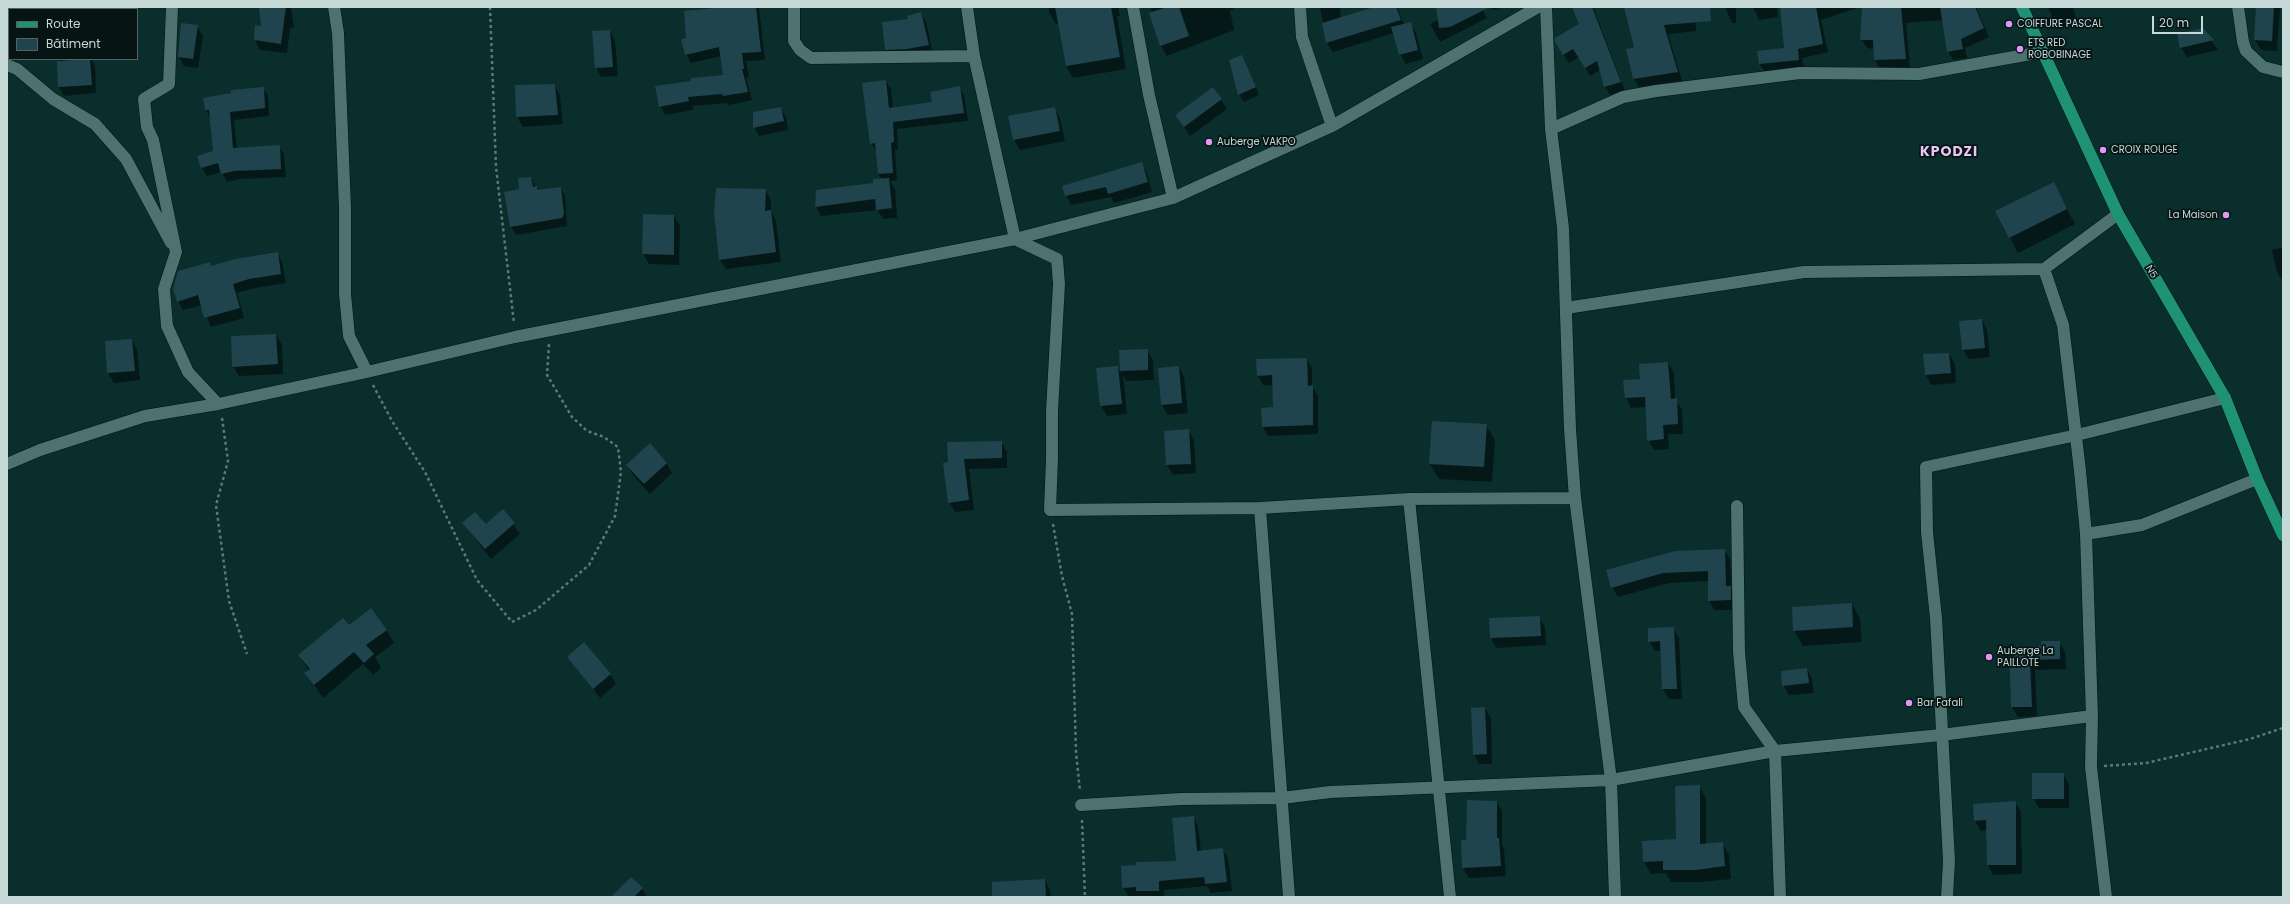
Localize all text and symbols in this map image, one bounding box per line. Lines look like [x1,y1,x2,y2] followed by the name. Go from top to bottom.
[8,8,138,60] legend
[2154,8,2205,34] scale bar
[2159,14,2189,31] text: 20 m
[46,15,80,32] text: Route
[2017,18,2103,30] place label: COIFFURE PASCAL
[2004,19,2014,29] marker: COIFFURE PASCAL
[46,35,101,52] text: Bâtiment
[2028,37,2091,60] place label: ETS RED ROBOBINAGE
[2015,44,2025,54] marker: ETS RED ROBOBINAGE
[1217,136,1296,148] place label: Auberge VAKPO
[1204,137,1214,147] marker: Auberge VAKPO
[1920,144,1978,160] district label: KPODZI
[2111,144,2178,156] place label: CROIX ROUGE
[2098,145,2108,155] marker: CROIX ROUGE
[2168,209,2218,221] place label: La Maison
[2221,210,2231,220] marker: La Maison
[2142,263,2160,281] street label: N5
[1997,645,2054,668] place label: Auberge La PAILLOTE
[1984,652,1994,662] marker: Auberge La PAILLOTE
[1917,697,1963,709] place label: Bar Fafali
[1904,698,1914,708] marker: Bar Fafali

